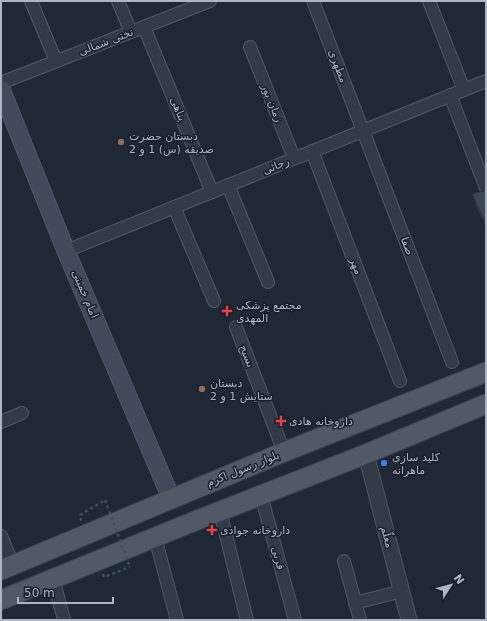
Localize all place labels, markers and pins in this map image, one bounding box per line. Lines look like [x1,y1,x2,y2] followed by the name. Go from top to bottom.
[129,130,214,156] place label: دبستان حضرت صدیقه (س) 1 و 2
[116,137,126,147] marker: دبستان حضرت صدیقه (س) 1 و 2
[236,299,302,325] place label: مجتمع پزشکی المهدی
[221,305,233,317] marker: مجتمع پزشکی المهدی
[210,377,273,403] place label: دبستان ستایش 1 و 2
[197,384,207,394] marker: دبستان ستایش 1 و 2
[289,415,353,428] place label: داروخانه هادی
[276,416,286,426] marker: داروخانه هادی
[392,451,441,477] place label: کلید سازی ماهرانه
[379,458,389,468] marker: کلید سازی ماهرانه
[220,524,290,537] place label: داروخانه جوادی
[207,525,217,535] marker: داروخانه جوادی

